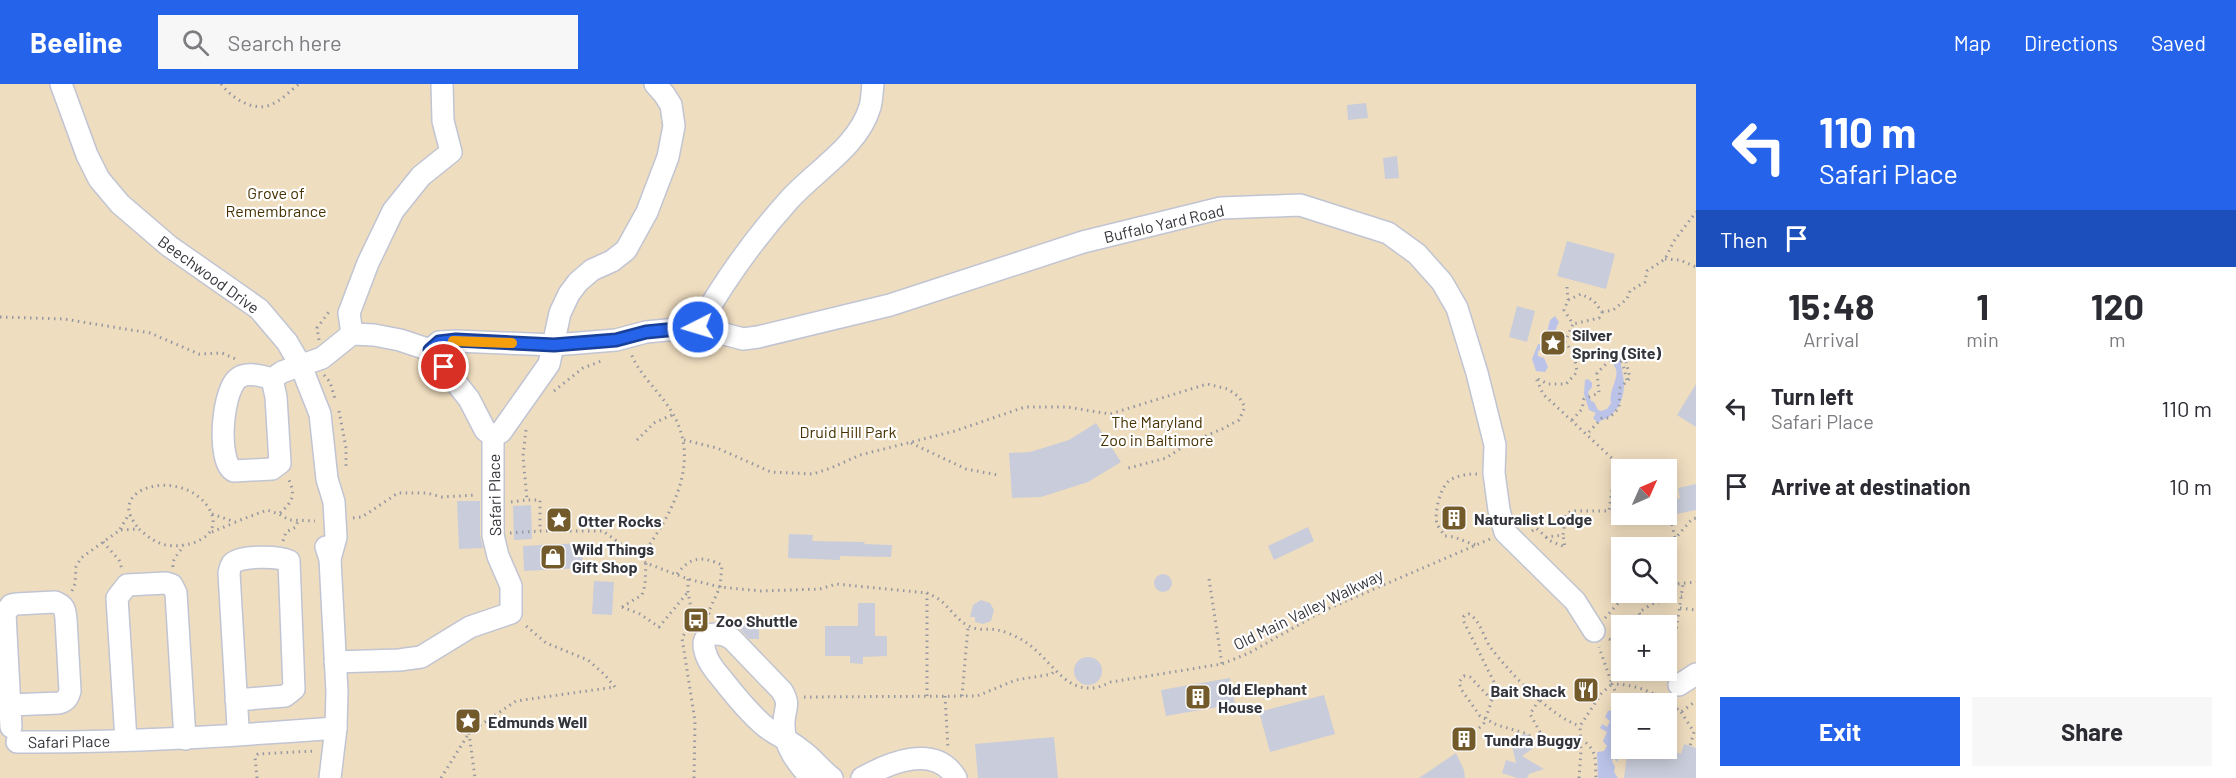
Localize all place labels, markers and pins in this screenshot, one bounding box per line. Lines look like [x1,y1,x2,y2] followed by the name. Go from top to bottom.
[1572,325,1662,362] place label: Silver Spring (Site)
[1538,328,1568,358] place icon: Silver Spring (Site)
[418,341,469,392] pin
[1439,503,1469,533] building icon: Naturalist Lodge
[544,505,574,535] place icon: Otter Rocks
[1474,509,1592,528] place label: Naturalist Lodge
[578,511,662,530] place label: Otter Rocks
[572,539,654,576] place label: Wild Things Gift Shop
[538,542,568,572] shop icon: Wild Things Gift Shop
[681,605,711,635] bus stop icon: Zoo Shuttle
[716,611,798,630] place label: Zoo Shuttle
[1571,675,1601,705] restaurant icon: Bait Shack
[1218,679,1307,716] place label: Old Elephant House
[1490,681,1566,700] place label: Bait Shack
[1183,682,1213,712] building icon: Old Elephant House
[453,706,483,736] place icon: Edmunds Well
[488,712,587,731] place label: Edmunds Well
[1449,724,1479,754] building icon: Tundra Buggy
[1484,730,1581,749] place label: Tundra Buggy

